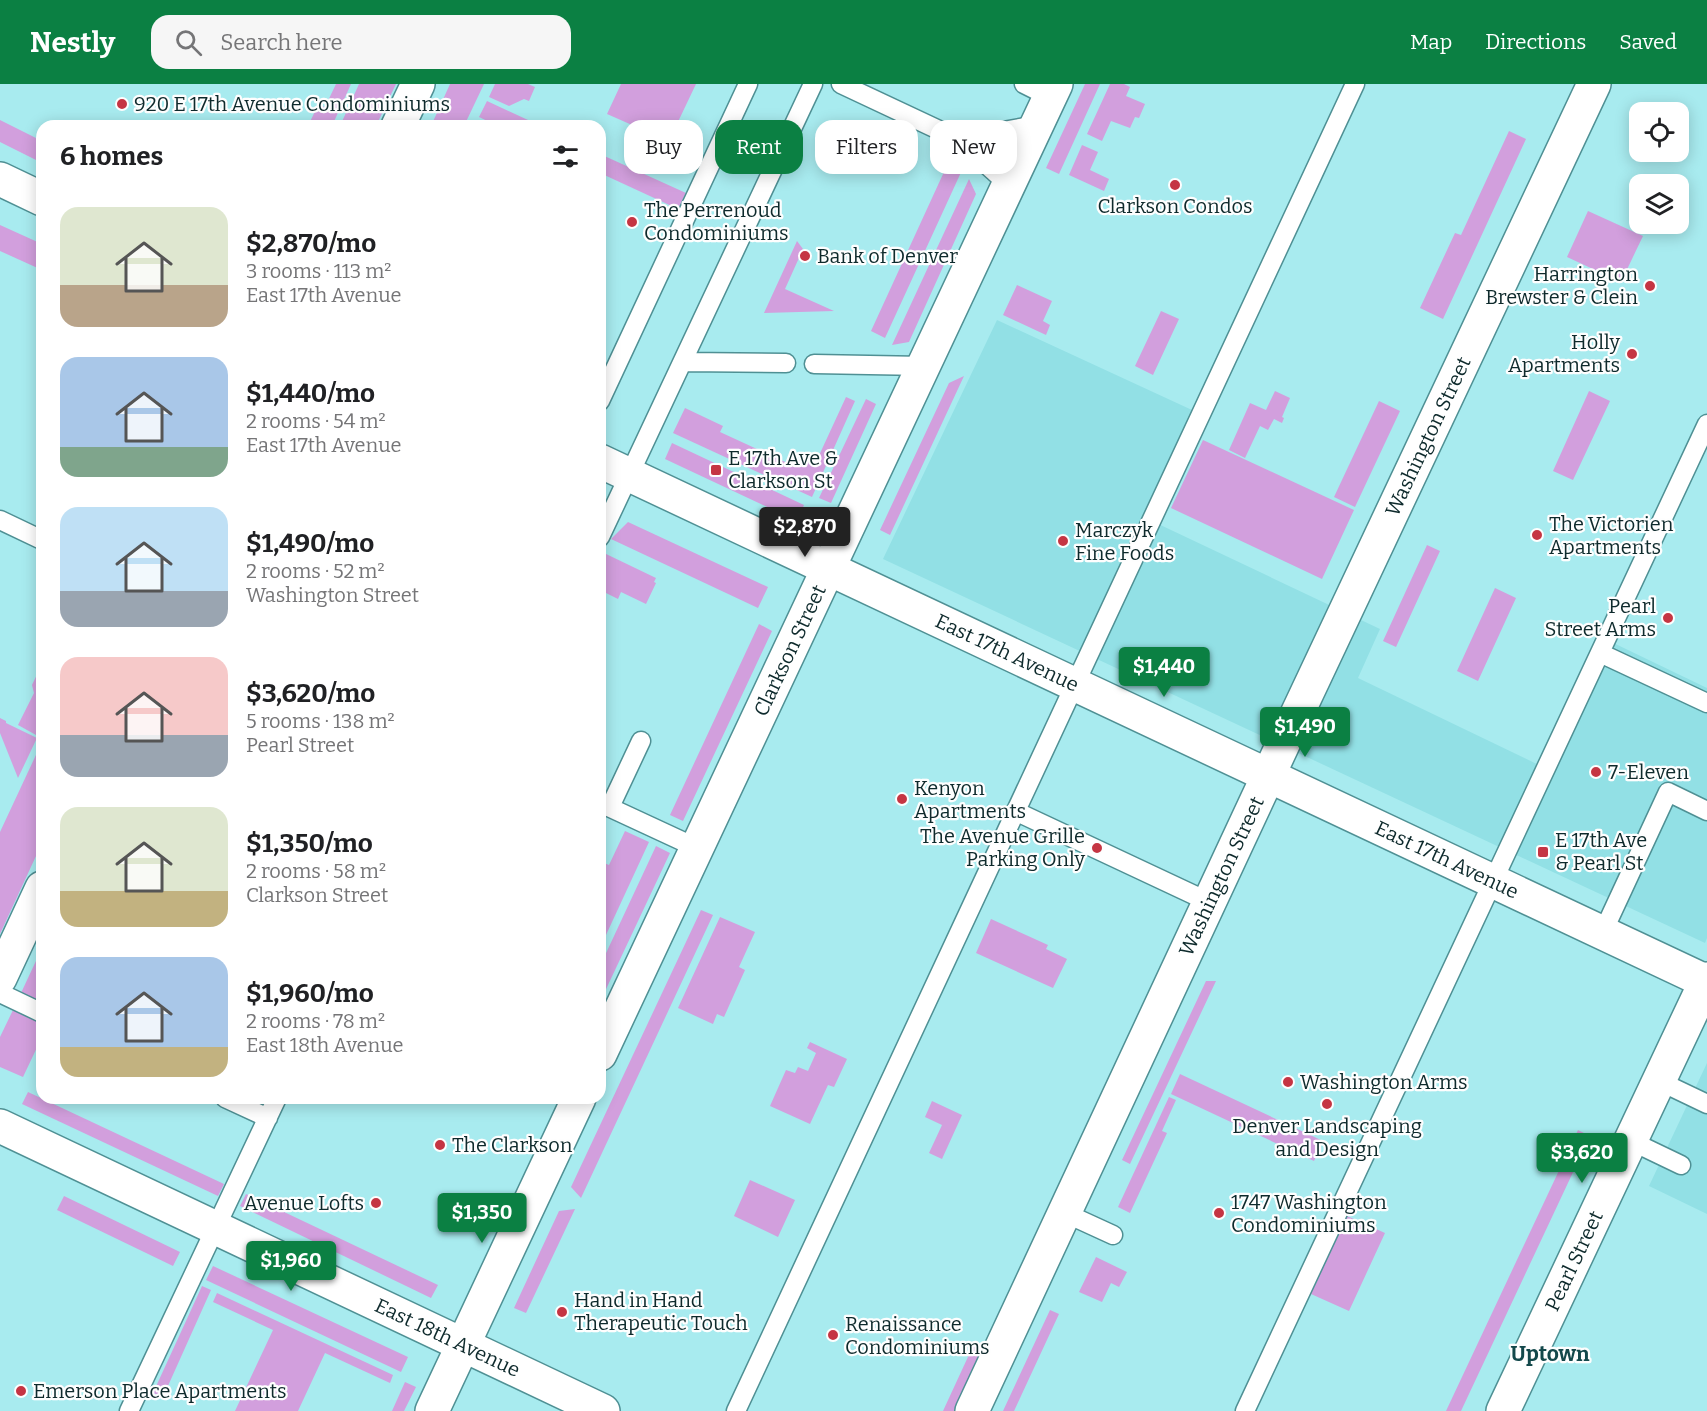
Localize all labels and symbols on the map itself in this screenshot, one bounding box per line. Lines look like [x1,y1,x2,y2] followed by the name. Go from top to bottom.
[134,92,450,116] place label: 920 E 17th Avenue Condominiums
[115,97,129,111] marker: 920 E 17th Avenue Condominiums
[1168,178,1182,192] marker: Clarkson Condos
[1097,194,1253,218] place label: Clarkson Condos
[644,198,789,245] place label: The Perrenoud Condominiums
[625,215,639,229] marker: The Perrenoud Condominiums
[817,244,958,268] place label: Bank of Denver
[798,249,812,263] marker: Bank of Denver
[1485,262,1638,309] place label: Harrington Brewster & Clein
[1643,279,1657,293] marker: Harrington Brewster & Clein
[1508,330,1620,377] place label: Holly Apartments
[1625,347,1639,361] marker: Holly Apartments
[1380,353,1476,520] street label: Washington Street
[728,446,838,493] place label: E 17th Ave & Clarkson St
[709,463,723,477] marker: E 17th Ave & Clarkson St
[756,507,854,558] pin: $2,870
[1549,512,1674,559] place label: The Victorien Apartments
[1075,518,1174,565] place label: Marczyk Fine Foods
[1530,528,1544,542] marker: The Victorien Apartments
[1056,534,1070,548] marker: Marczyk Fine Foods
[749,581,831,720] street label: Clarkson Street
[1545,594,1656,641] place label: Pearl Street Arms
[932,609,1083,697] street label: East 17th Avenue
[1661,611,1675,625] marker: Pearl Street Arms
[1115,647,1213,698] pin: $1,440
[1256,707,1354,758] pin: $1,490
[1608,760,1689,784] place label: 7-Eleven
[1589,765,1603,779] marker: 7-Eleven
[914,776,1026,823] place label: Kenyon Apartments
[895,792,909,806] marker: Kenyon Apartments
[1174,793,1269,960] street label: Washington Street
[1371,816,1522,904] street label: East 17th Avenue
[920,824,1085,871] place label: The Avenue Grille Parking Only
[1555,828,1647,875] place label: E 17th Ave & Pearl St
[1090,841,1104,855] marker: The Avenue Grille Parking Only
[1536,845,1550,859] marker: E 17th Ave & Pearl St
[1300,1070,1468,1094] place label: Washington Arms
[1281,1075,1295,1089] marker: Washington Arms
[1320,1097,1334,1111] marker: Denver Landscaping and Design
[1232,1114,1422,1161] place label: Denver Landscaping and Design
[452,1133,573,1157] place label: The Clarkson
[1533,1133,1631,1184] pin: $3,620
[433,1138,447,1152] marker: The Clarkson
[1231,1190,1387,1237] place label: 1747 Washington Condominiums
[244,1191,364,1215] place label: Avenue Lofts
[433,1193,531,1244] pin: $1,350
[369,1196,383,1210] marker: Avenue Lofts
[1212,1206,1226,1220] marker: 1747 Washington Condominiums
[1540,1207,1608,1315] street label: Pearl Street
[242,1241,340,1292] pin: $1,960
[574,1288,748,1335] place label: Hand in Hand Therapeutic Touch
[371,1293,524,1382] street label: East 18th Avenue
[555,1305,569,1319] marker: Hand in Hand Therapeutic Touch
[845,1312,990,1359] place label: Renaissance Condominiums
[826,1328,840,1342] marker: Renaissance Condominiums
[1510,1341,1590,1367] district label: Uptown
[33,1379,286,1403] place label: Emerson Place Apartments
[14,1384,28,1398] marker: Emerson Place Apartments

